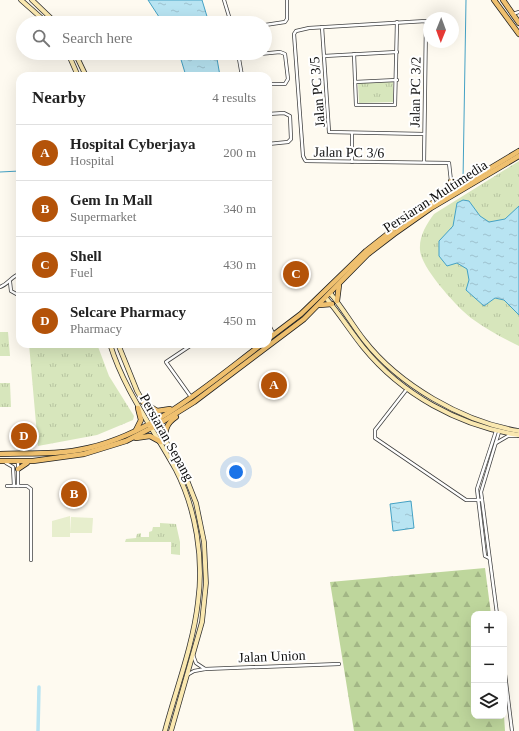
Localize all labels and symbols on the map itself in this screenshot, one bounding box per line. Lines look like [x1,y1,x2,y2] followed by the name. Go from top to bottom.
[423,12,459,48] north arrow
[307,56,328,128] street label: Jalan PC 3/5
[407,56,424,128] street label: Jalan PC 3/2
[313,144,385,161] street label: Jalan PC 3/6
[380,157,491,236] street label: Persiaran Multimedia
[283,259,309,289] pin: C
[261,370,287,400] pin: A
[137,391,197,483] street label: Persiaran Sepang
[11,421,37,451] pin: D
[226,462,246,482] your location
[61,479,87,509] pin: B
[238,648,306,665] street label: Jalan Union

